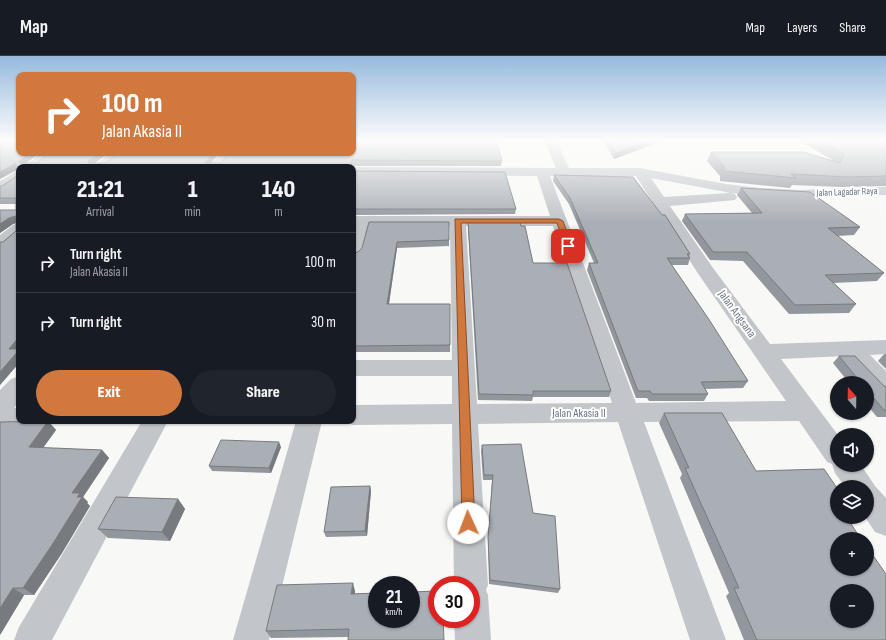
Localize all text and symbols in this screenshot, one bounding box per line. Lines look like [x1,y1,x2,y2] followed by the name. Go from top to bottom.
[20,16,48,39] text: Map
[745,19,765,36] text: Map
[787,19,817,36] text: Layers
[839,19,866,36] text: Share
[102,87,163,120] text: 100 m
[36,88,88,140] icon: right
[102,121,182,142] text: Jalan Akasia II
[77,175,124,204] text: 21:21
[188,175,198,204] text: 1
[262,175,295,204] text: 140
[815,185,878,199] street label: Jalan Lagadar Raya
[86,204,114,220] text: Arrival
[185,204,201,220] text: min
[274,204,283,220] text: m
[551,229,585,263] pin
[557,235,579,257] icon: arrive
[70,245,122,264] text: Turn right
[36,252,58,274] icon: right
[305,253,336,272] text: 100 m
[70,264,128,280] text: Jalan Akasia II
[714,287,759,341] street label: Jalan Angsana
[36,312,58,334] icon: right
[70,313,122,332] text: Turn right
[311,313,336,332] text: 30 m
[36,370,182,416] button: Exit
[190,370,336,416] button: Share
[830,376,874,420] north arrow
[830,376,874,628] map controls
[551,406,606,421] street label: Jalan Akasia II
[830,428,874,472] button: sound
[830,480,874,524] button: layers
[447,502,489,544] position arrow
[830,532,874,576] button: +
[428,576,480,628] speed limit sign: 30
[830,584,874,628] button: −
[386,585,402,609] text: 21
[385,606,403,618] text: km/h

